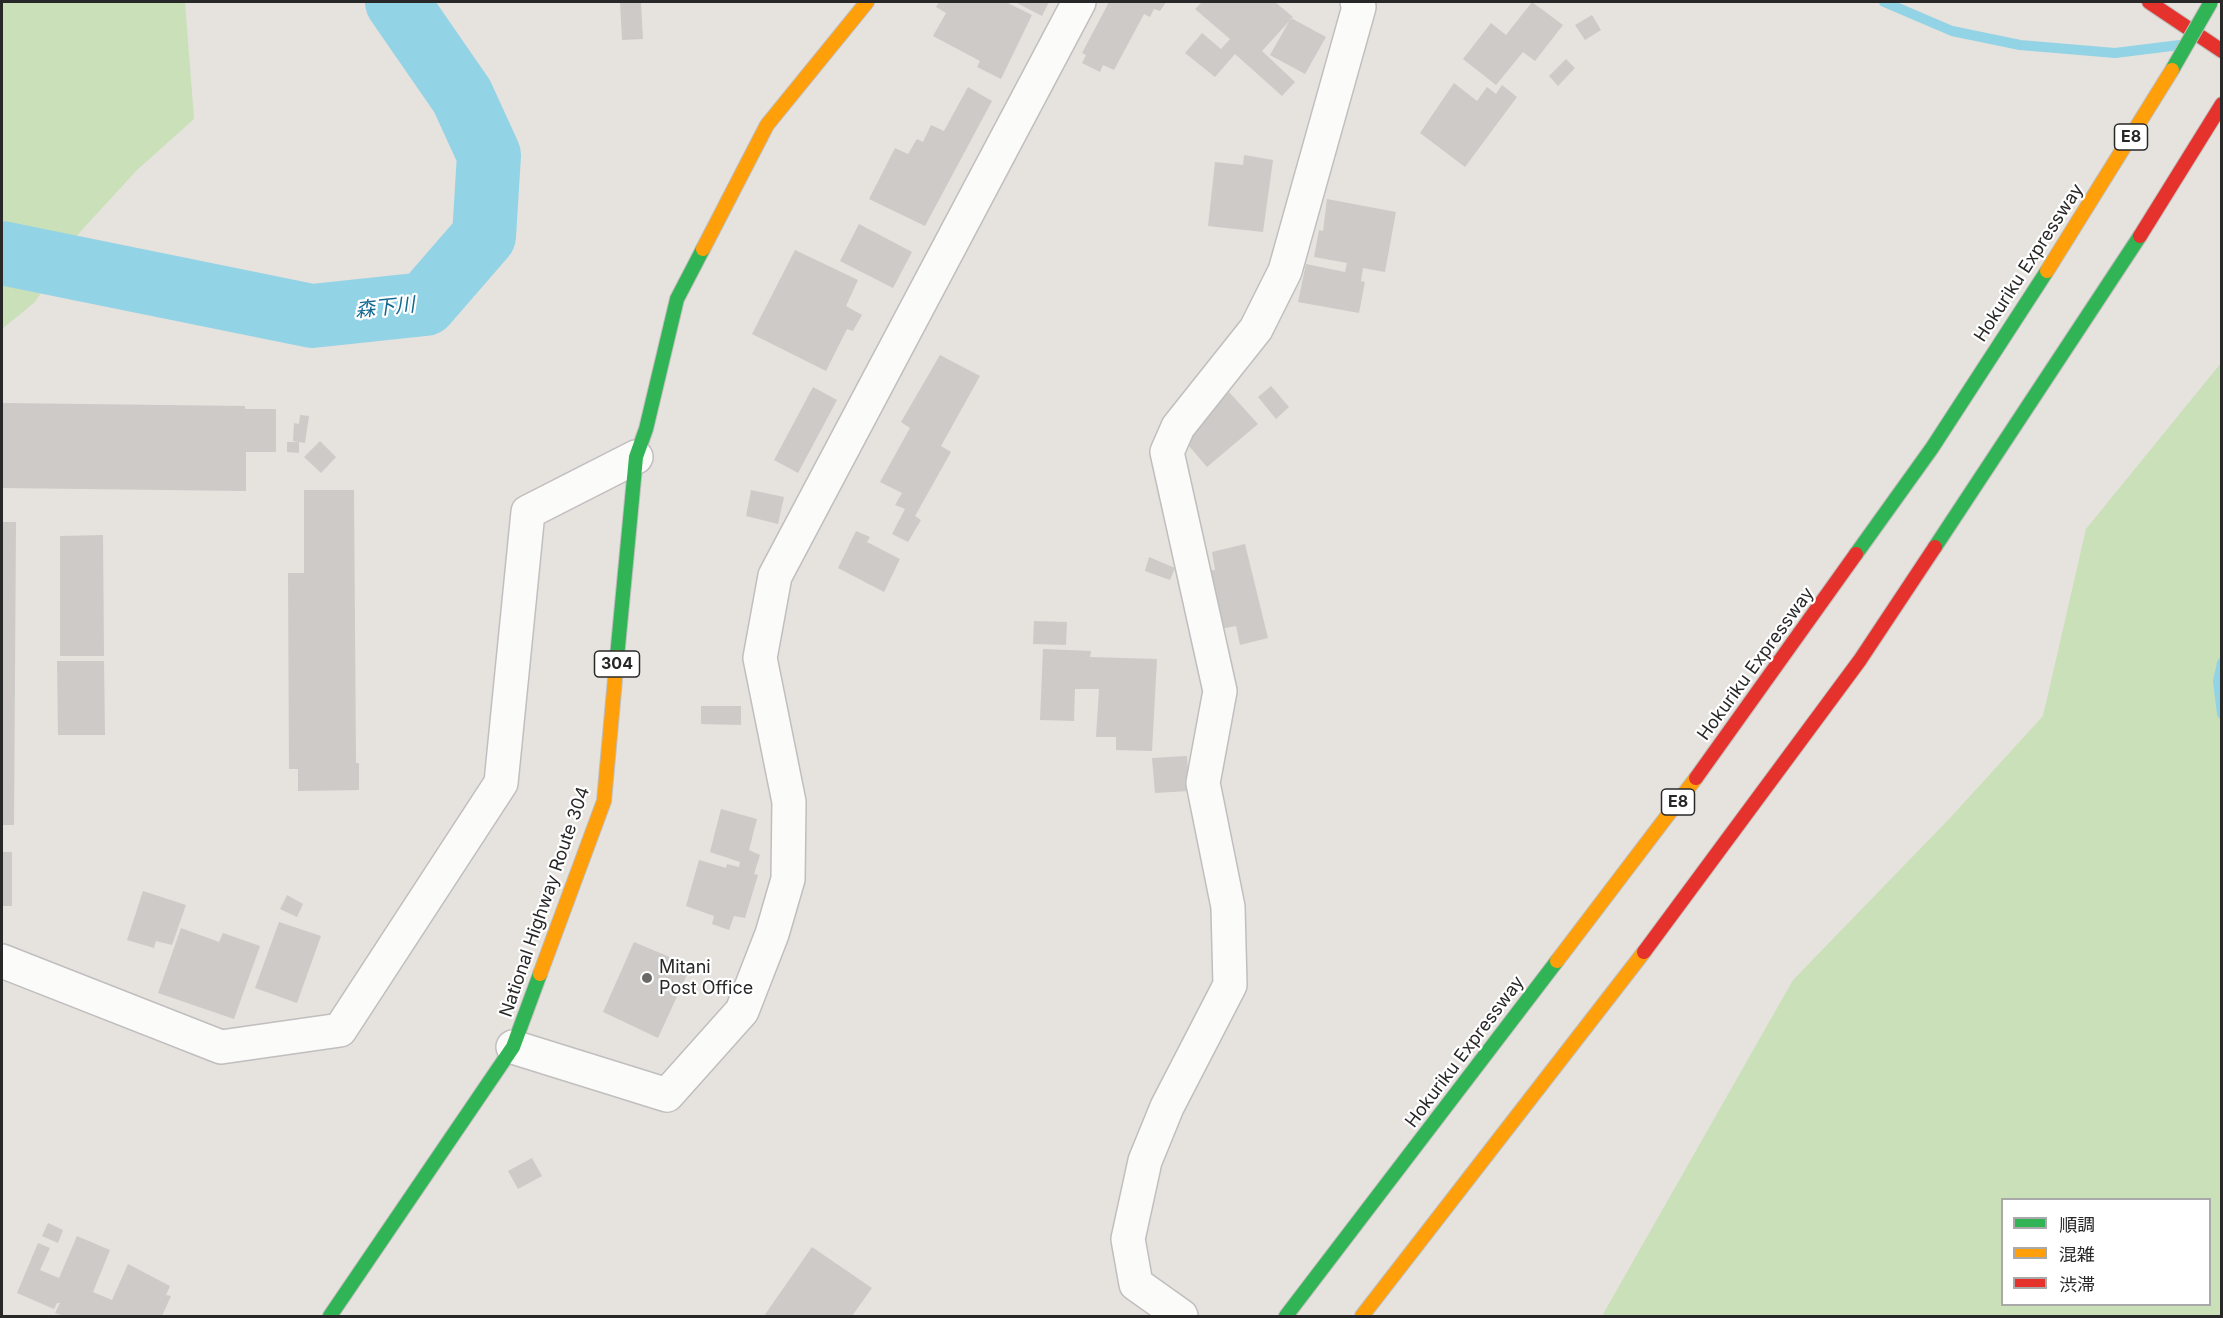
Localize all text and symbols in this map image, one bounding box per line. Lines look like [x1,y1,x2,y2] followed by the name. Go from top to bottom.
[2114,124,2148,150] road number: E8
[1970,180,2088,346] street label: Hokuriku Expressway
[354,293,416,323] water label: 森下川
[1693,583,1819,745] street label: Hokuriku Expressway
[594,651,640,677] road number: 304
[495,784,595,1020] street label: National Highway Route 304
[1662,789,1694,815] road number: E8
[659,957,753,1000] place label: Mitani Post Office
[640,971,654,985] marker: Mitani Post Office
[1401,972,1529,1132] street label: Hokuriku Expressway
[2001,1198,2211,1306] legend
[2059,1214,2095,1235] text: 順調
[2059,1244,2095,1265] text: 混雑
[2059,1274,2095,1295] text: 渋滞

